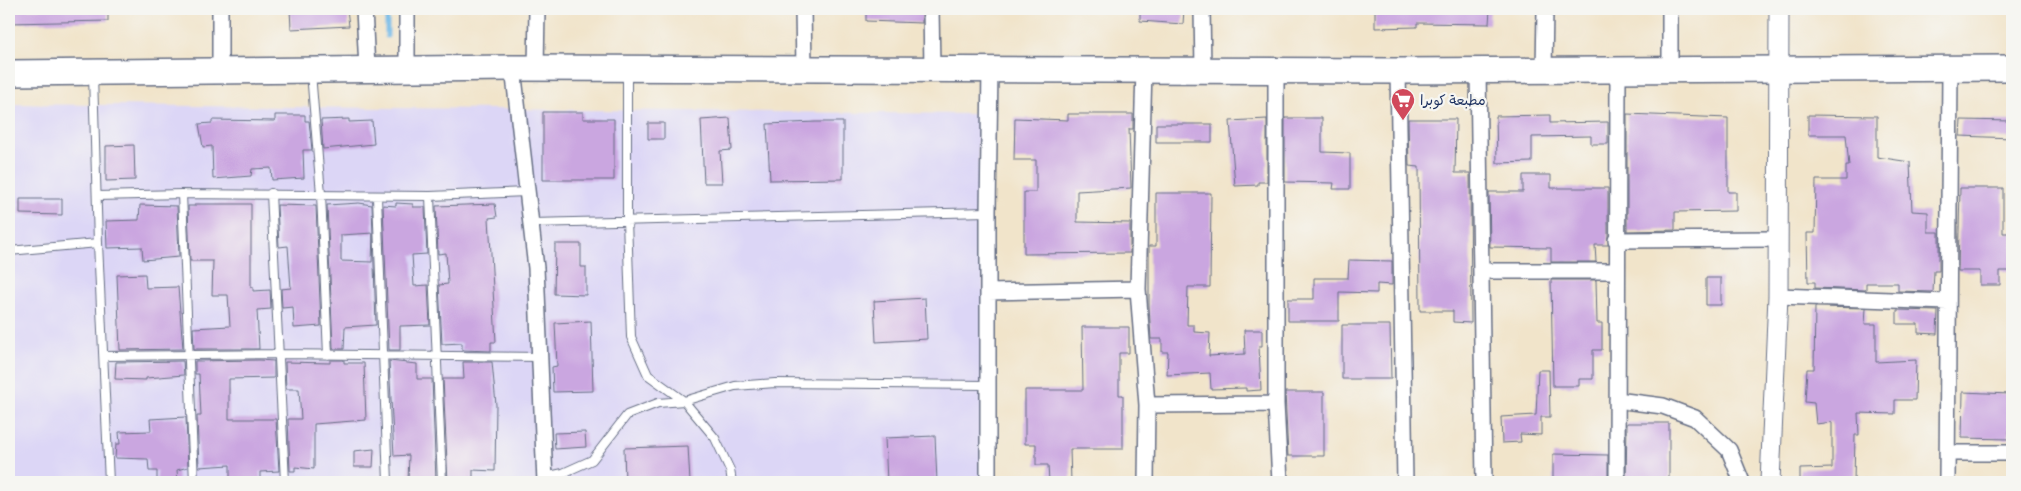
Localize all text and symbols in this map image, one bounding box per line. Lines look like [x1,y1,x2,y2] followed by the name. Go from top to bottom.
[1390,87,1416,121] supermarket icon: مطبعة كوبرا
[1420,88,1486,113] place label: مطبعة كوبرا

